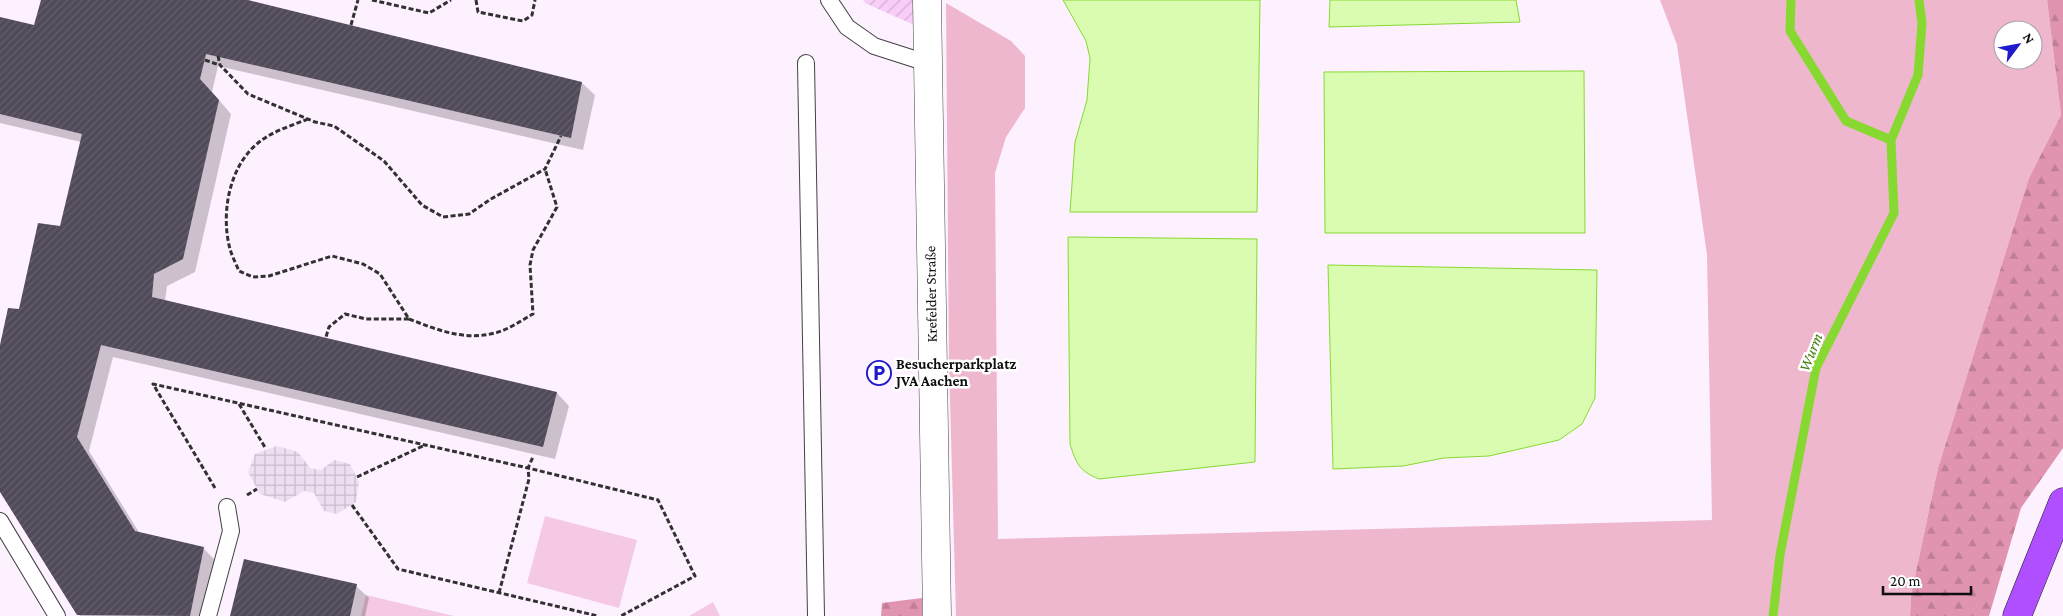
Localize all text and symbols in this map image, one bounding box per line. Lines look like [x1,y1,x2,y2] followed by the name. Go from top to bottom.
[1993,20,2043,70] north arrow
[2020,30,2039,47] text: N
[922,245,940,342] street label: Krefelder Straße
[1795,330,1826,374] water label: Wurm
[894,356,1016,389] place label: Besucherparkplatz JVA Aachen
[866,360,892,386] parking icon: Besucherparkplatz JVA Aachen
[1883,564,1970,596] scale bar
[1890,573,1921,589] text: 20 m

